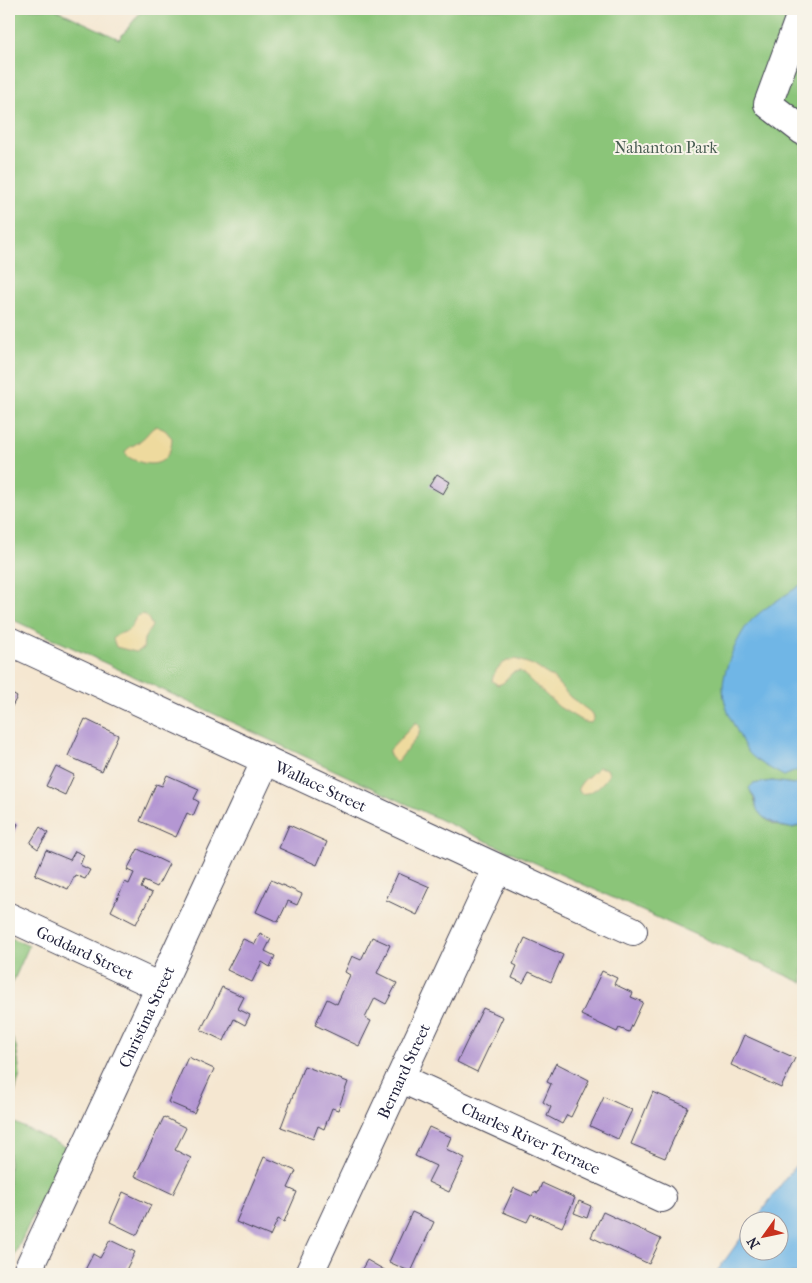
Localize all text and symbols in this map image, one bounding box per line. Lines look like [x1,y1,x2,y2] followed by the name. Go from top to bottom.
[615,138,718,157] park label: Nahanton Park
[271,757,370,816] street label: Wallace Street
[33,922,137,984] street label: Goddard Street
[115,963,179,1071] street label: Christina Street
[373,1020,434,1122] street label: Bernard Street
[458,1098,603,1178] street label: Charles River Terrace
[740,1210,790,1260] north arrow
[743,1233,764,1252] text: N

